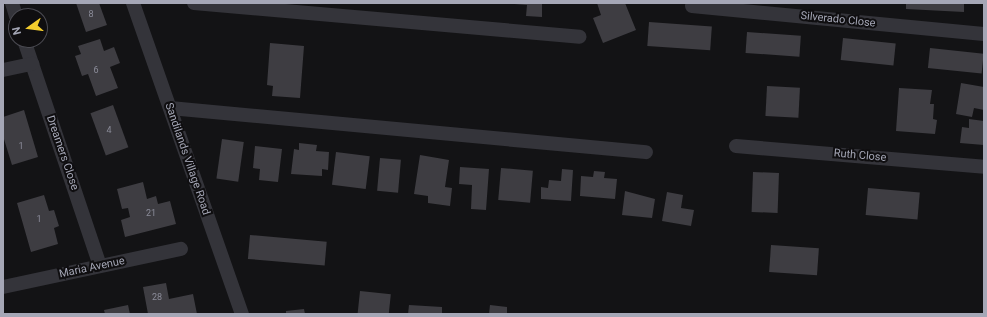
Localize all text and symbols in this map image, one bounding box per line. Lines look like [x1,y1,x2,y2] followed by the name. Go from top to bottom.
[8,8,48,48] north arrow
[88,9,94,19] house number: 8
[800,10,876,30] street label: Silverado Close
[10,25,24,36] text: N
[93,65,99,75] house number: 6
[162,101,212,217] street label: Sandilands Village Road
[43,114,81,192] street label: Dreamers Close
[106,125,112,135] house number: 4
[18,141,24,151] house number: 1
[833,147,887,165] street label: Ruth Close
[146,208,156,218] house number: 21
[36,214,42,224] house number: 1
[58,255,126,281] street label: Maria Avenue
[152,292,162,302] house number: 28

